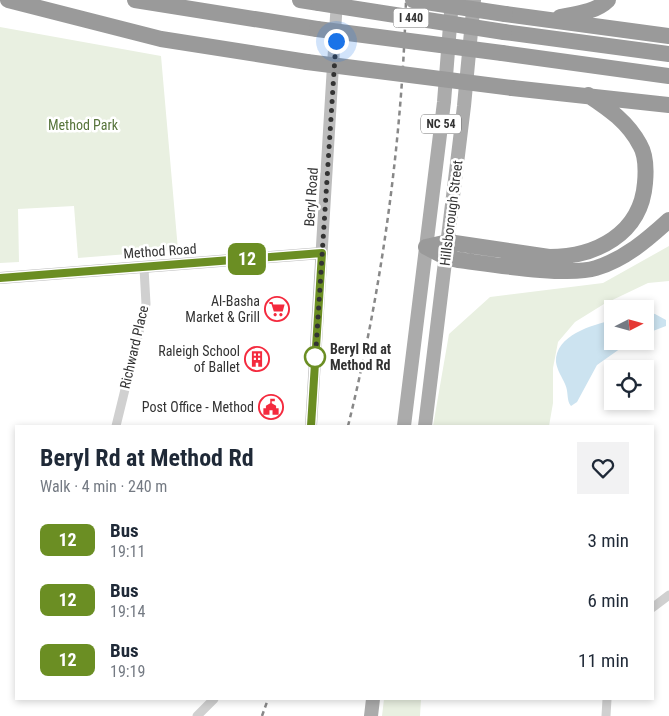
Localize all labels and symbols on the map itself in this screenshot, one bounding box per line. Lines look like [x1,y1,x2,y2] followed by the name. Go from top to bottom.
[394,8,428,28] road number: I 440
[324,29,349,54] your location
[421,115,461,134] road number: NC 54
[48,117,119,133] park label: Method Park
[437,159,465,267] street label: Hillsborough Street
[301,167,321,227] street label: Beryl Road
[123,240,197,262] street label: Method Road
[224,243,270,275] line badge: 12
[185,293,260,325] place label: Al-Basha Market & Grill
[264,296,290,322] supermarket icon: Al-Basha Market & Grill
[604,300,654,350] north arrow
[117,304,151,390] street label: Richward Place
[330,341,391,373] place label: Beryl Rd at Method Rd
[158,343,240,375] place label: Raleigh School of Ballet
[244,346,270,372] building icon: Raleigh School of Ballet
[304,346,326,368] marker: Beryl Rd at Method Rd
[258,394,284,420] public building icon: Post Office - Method
[142,399,254,415] place label: Post Office - Method

